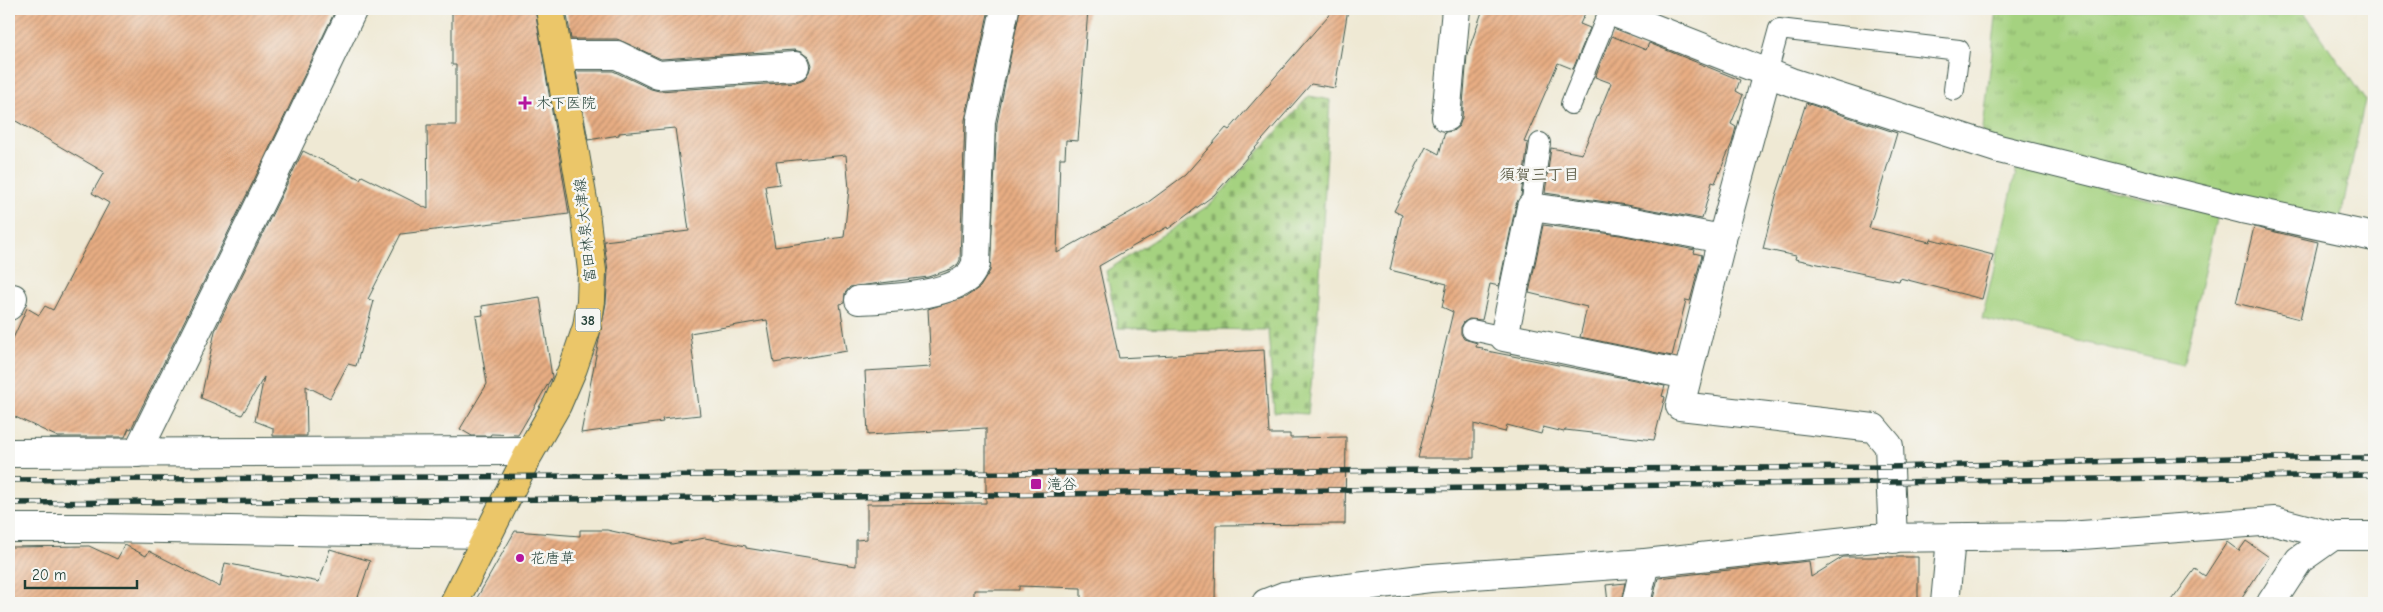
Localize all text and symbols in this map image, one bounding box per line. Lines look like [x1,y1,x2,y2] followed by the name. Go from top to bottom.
[536,94,596,112] place label: 木下医院
[518,96,532,110] marker: 木下医院
[1499,166,1579,184] district label: 須賀三丁目
[571,177,599,283] street label: 富田林泉大津線
[576,308,600,332] road number: 38
[1047,475,1077,493] place label: 滝谷
[1029,477,1043,491] marker: 滝谷
[530,549,575,567] place label: 花唐草
[514,552,526,564] marker: 花唐草
[25,557,138,589] scale bar
[32,566,66,584] text: 20 m

